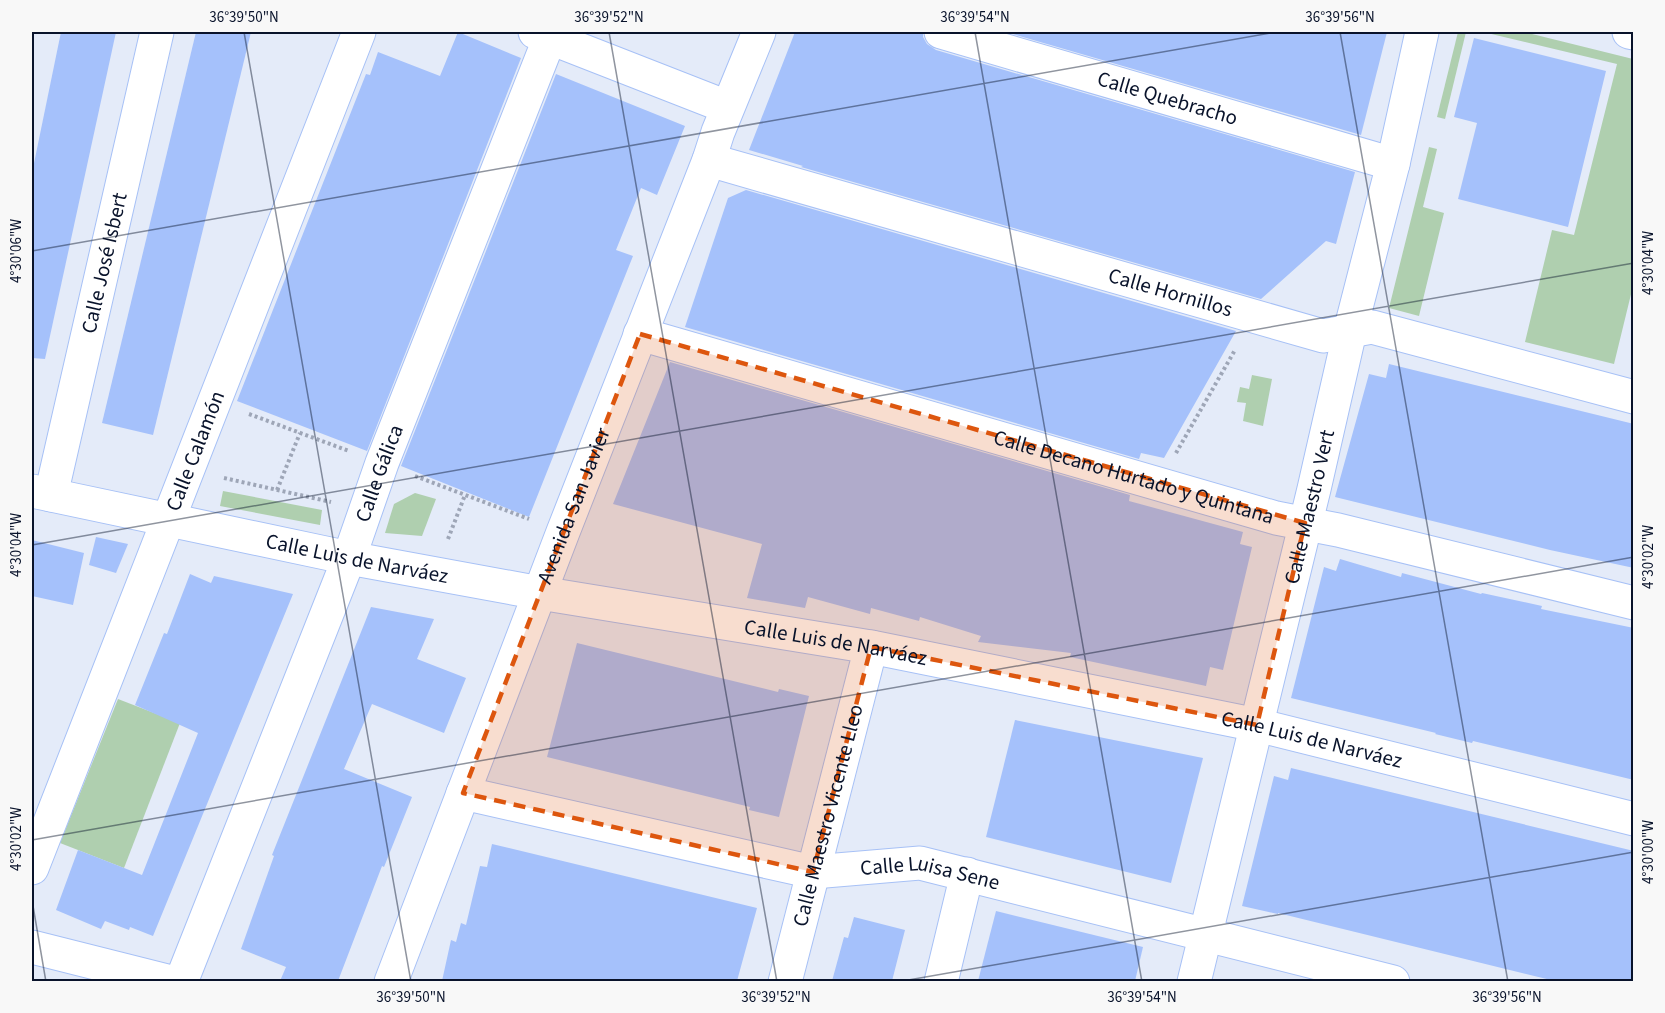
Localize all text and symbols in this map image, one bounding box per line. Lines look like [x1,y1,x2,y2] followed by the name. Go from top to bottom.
[209,7,279,28] text: 36°39'50"N
[574,7,644,28] text: 36°39'52"N
[940,7,1010,28] text: 36°39'54"N
[1305,7,1375,28] text: 36°39'56"N
[1094,63,1241,133] street label: Calle Quebracho
[73,190,135,336] street label: Calle José Isbert
[6,219,27,283] text: 4°30'06"W
[1638,231,1659,295] text: 4°30'04"W
[1105,260,1236,324] street label: Calle Hornillos
[158,386,232,515] street label: Calle Calamón
[348,420,411,526] street label: Calle Gálica
[990,422,1278,532] street label: Calle Decano Hurtado y Quintana
[530,423,618,588] street label: Avenida San Javier
[1276,427,1342,587] street label: Calle Maestro Vert
[6,513,27,577] text: 4°30'04"W
[1638,525,1659,589] text: 4°30'02"W
[263,526,451,591] street label: Calle Luis de Narváez
[742,612,930,673] street label: Calle Luis de Narváez
[785,701,871,930] street label: Calle Maestro Vicente Lleo
[1219,703,1405,776] street label: Calle Luis de Narváez
[6,807,27,871] text: 4°30'02"W
[1638,820,1659,884] text: 4°30'00"W
[859,848,1003,897] street label: Calle Luisa Sene
[376,987,446,1008] text: 36°39'50"N
[741,987,811,1008] text: 36°39'52"N
[1107,987,1177,1008] text: 36°39'54"N
[1472,987,1542,1008] text: 36°39'56"N

